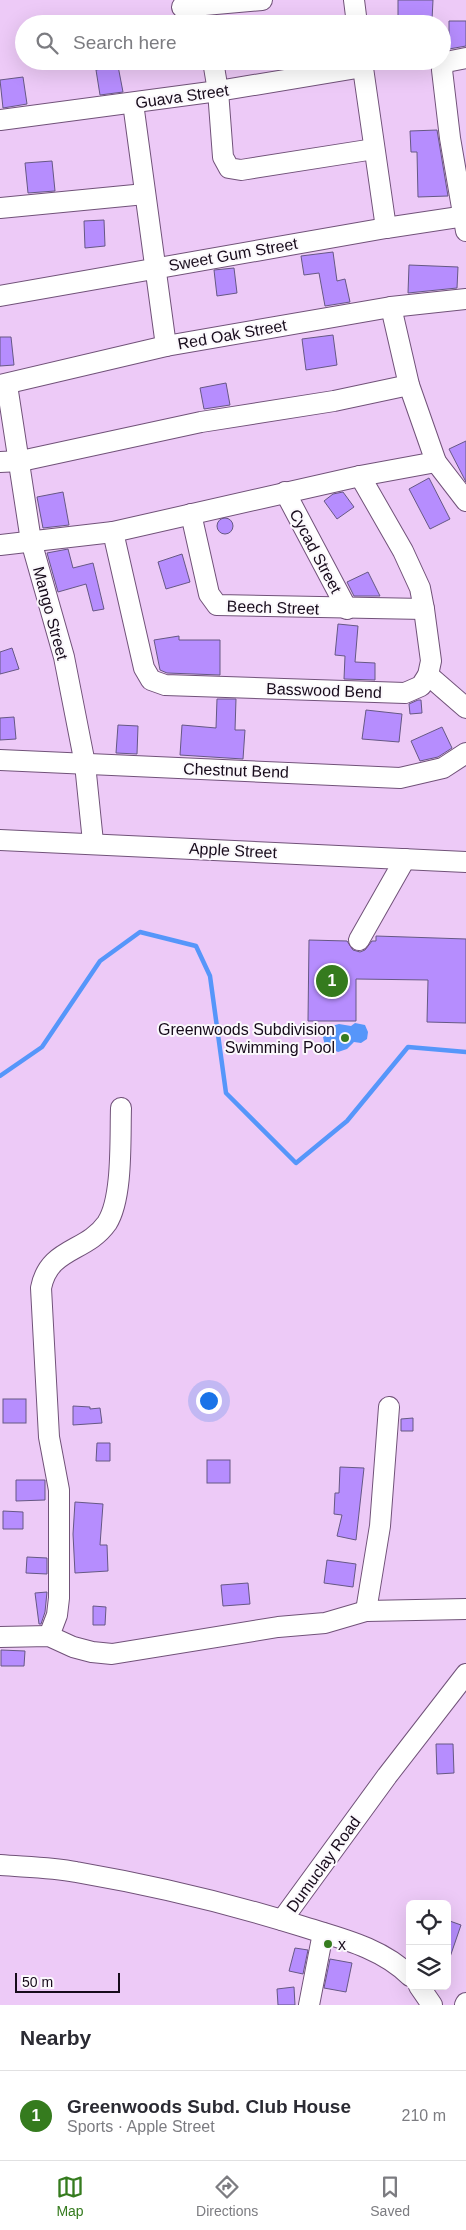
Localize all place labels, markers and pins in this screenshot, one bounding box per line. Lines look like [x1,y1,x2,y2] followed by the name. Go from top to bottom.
[316,962,348,1000] pin: 1
[158,1021,335,1056] place label: Greenwoods Subdivision Swimming Pool
[339,1032,351,1044] marker: Greenwoods Subdivision Swimming Pool
[338,1936,346,1953] place label: x
[322,1938,334,1950] marker: x

